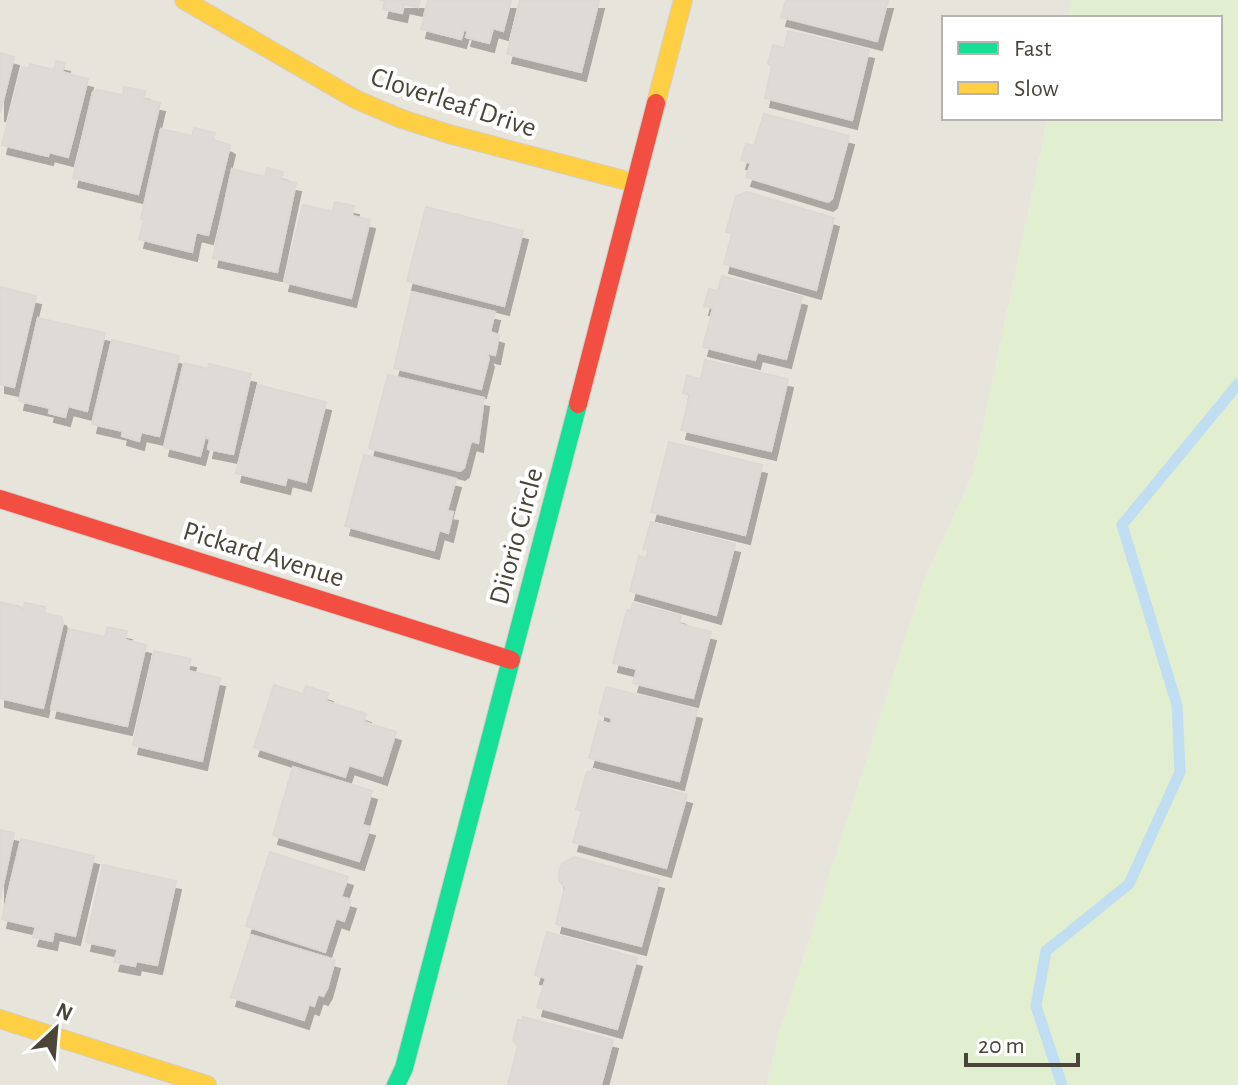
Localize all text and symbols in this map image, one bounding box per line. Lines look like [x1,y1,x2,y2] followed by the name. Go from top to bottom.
[942,16,1222,120] legend
[1014,37,1052,61] text: Fast
[367,63,540,143] street label: Cloverleaf Drive
[1014,77,1059,101] text: Slow
[485,465,549,608] street label: Diiorio Circle
[180,517,347,593] street label: Pickard Avenue
[16,989,96,1069] north arrow
[53,999,76,1025] text: N
[966,1017,1078,1067] scale bar
[978,1034,1025,1058] text: 20 m

